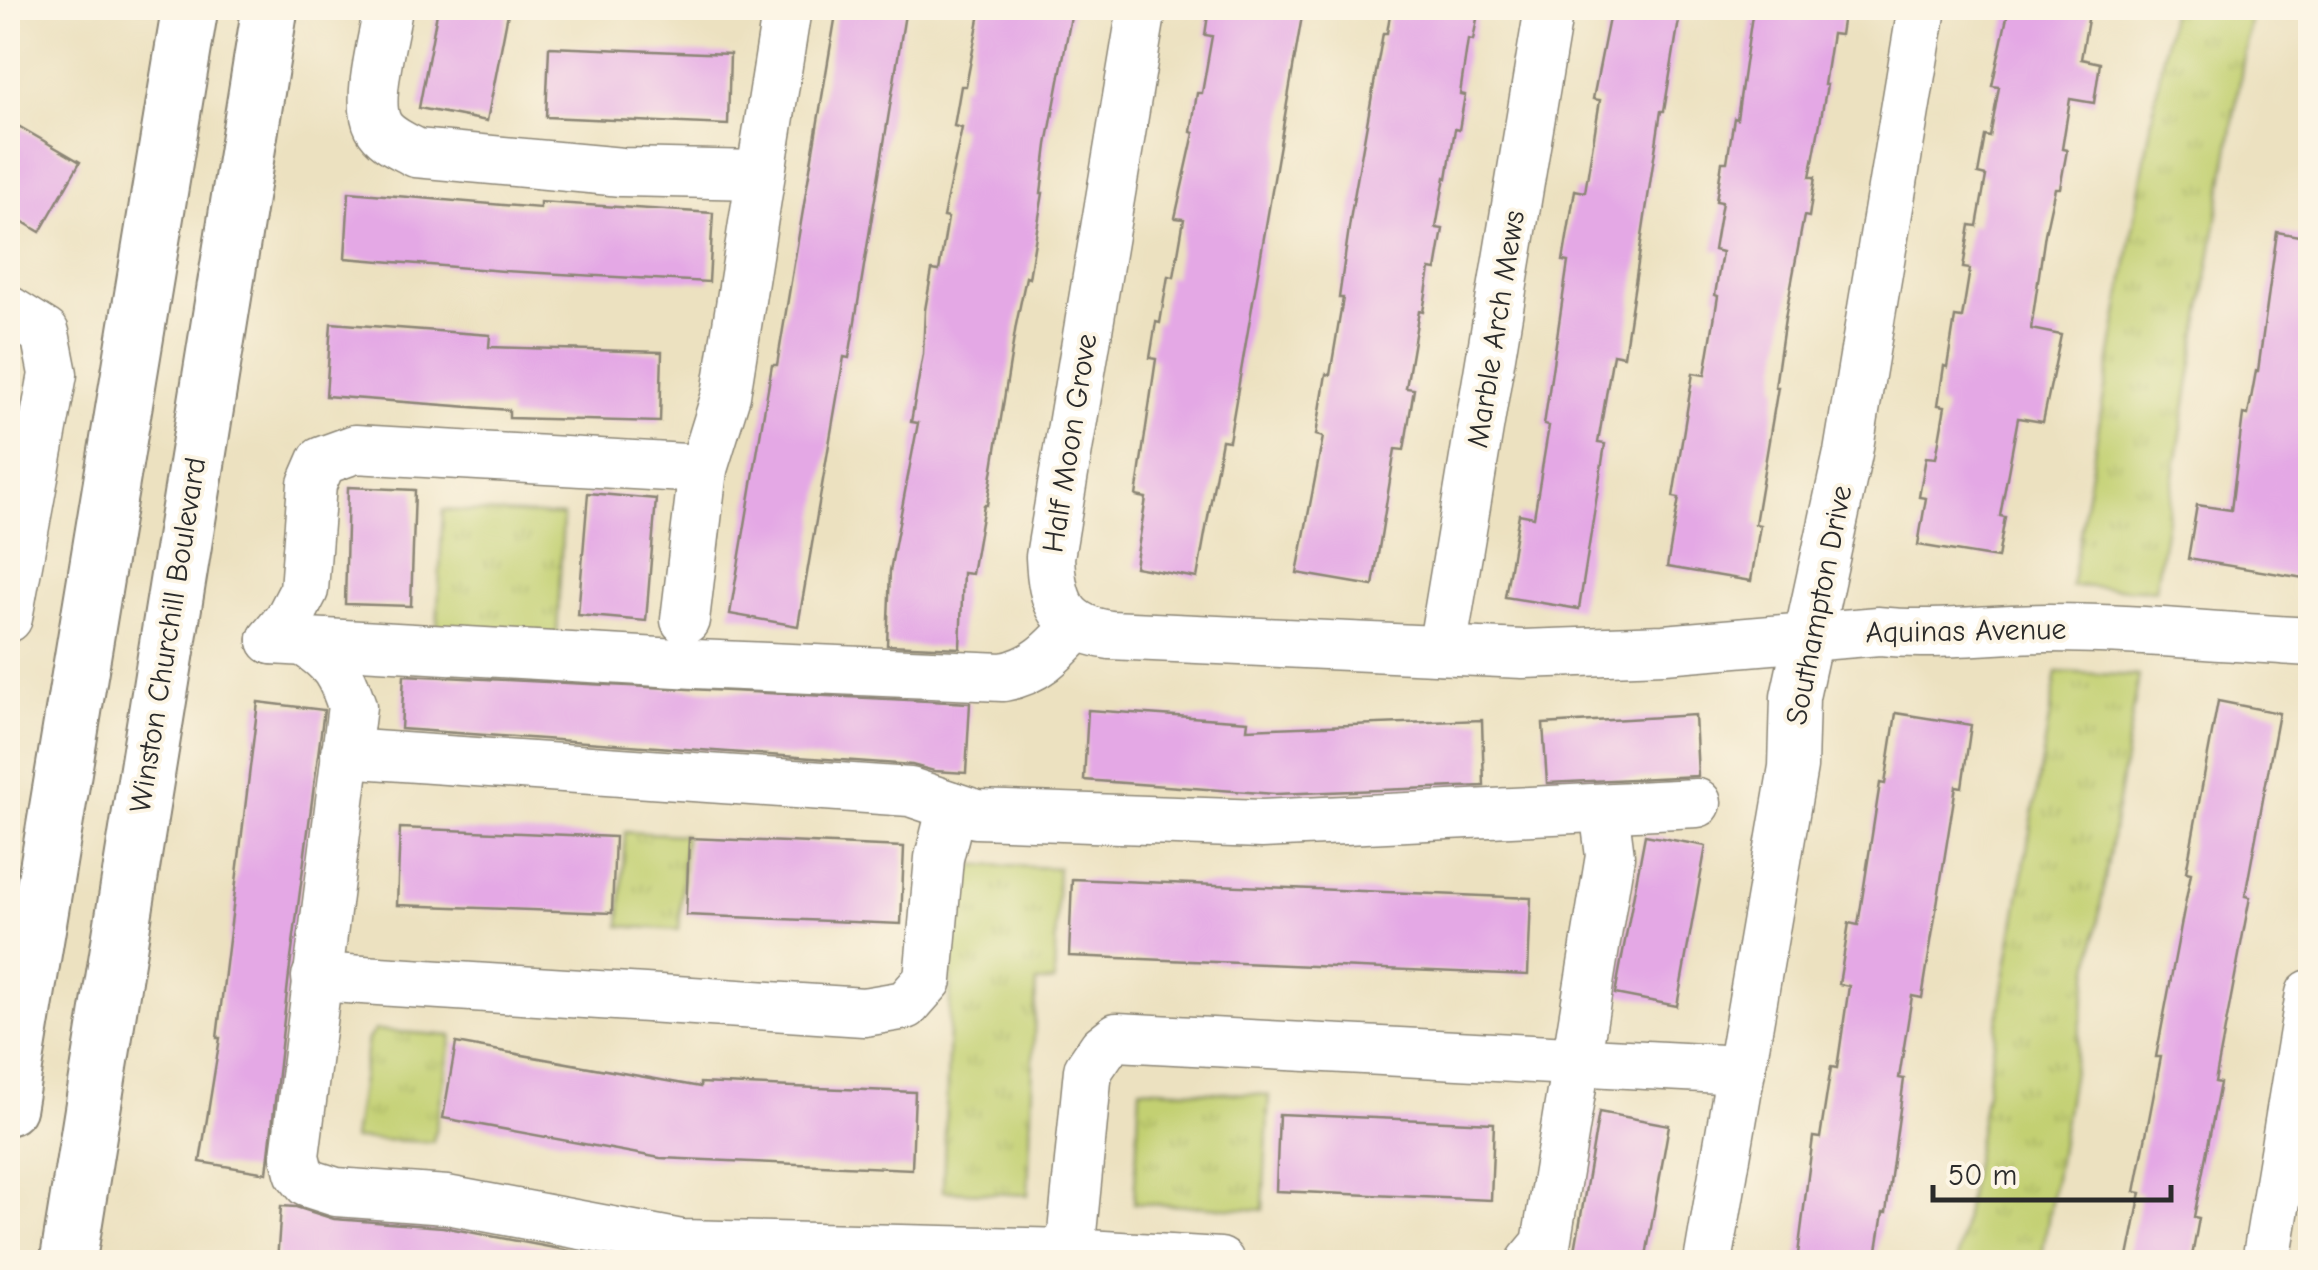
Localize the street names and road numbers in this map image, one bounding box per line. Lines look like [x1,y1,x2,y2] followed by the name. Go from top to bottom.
[1460,208,1532,450] street label: Marble Arch Mews
[1035,331,1105,555] street label: Half Moon Grove
[123,455,213,815] street label: Winston Churchill Boulevard
[1779,482,1859,728] street label: Southampton Drive
[1865,612,2067,650] street label: Aquinas Avenue

